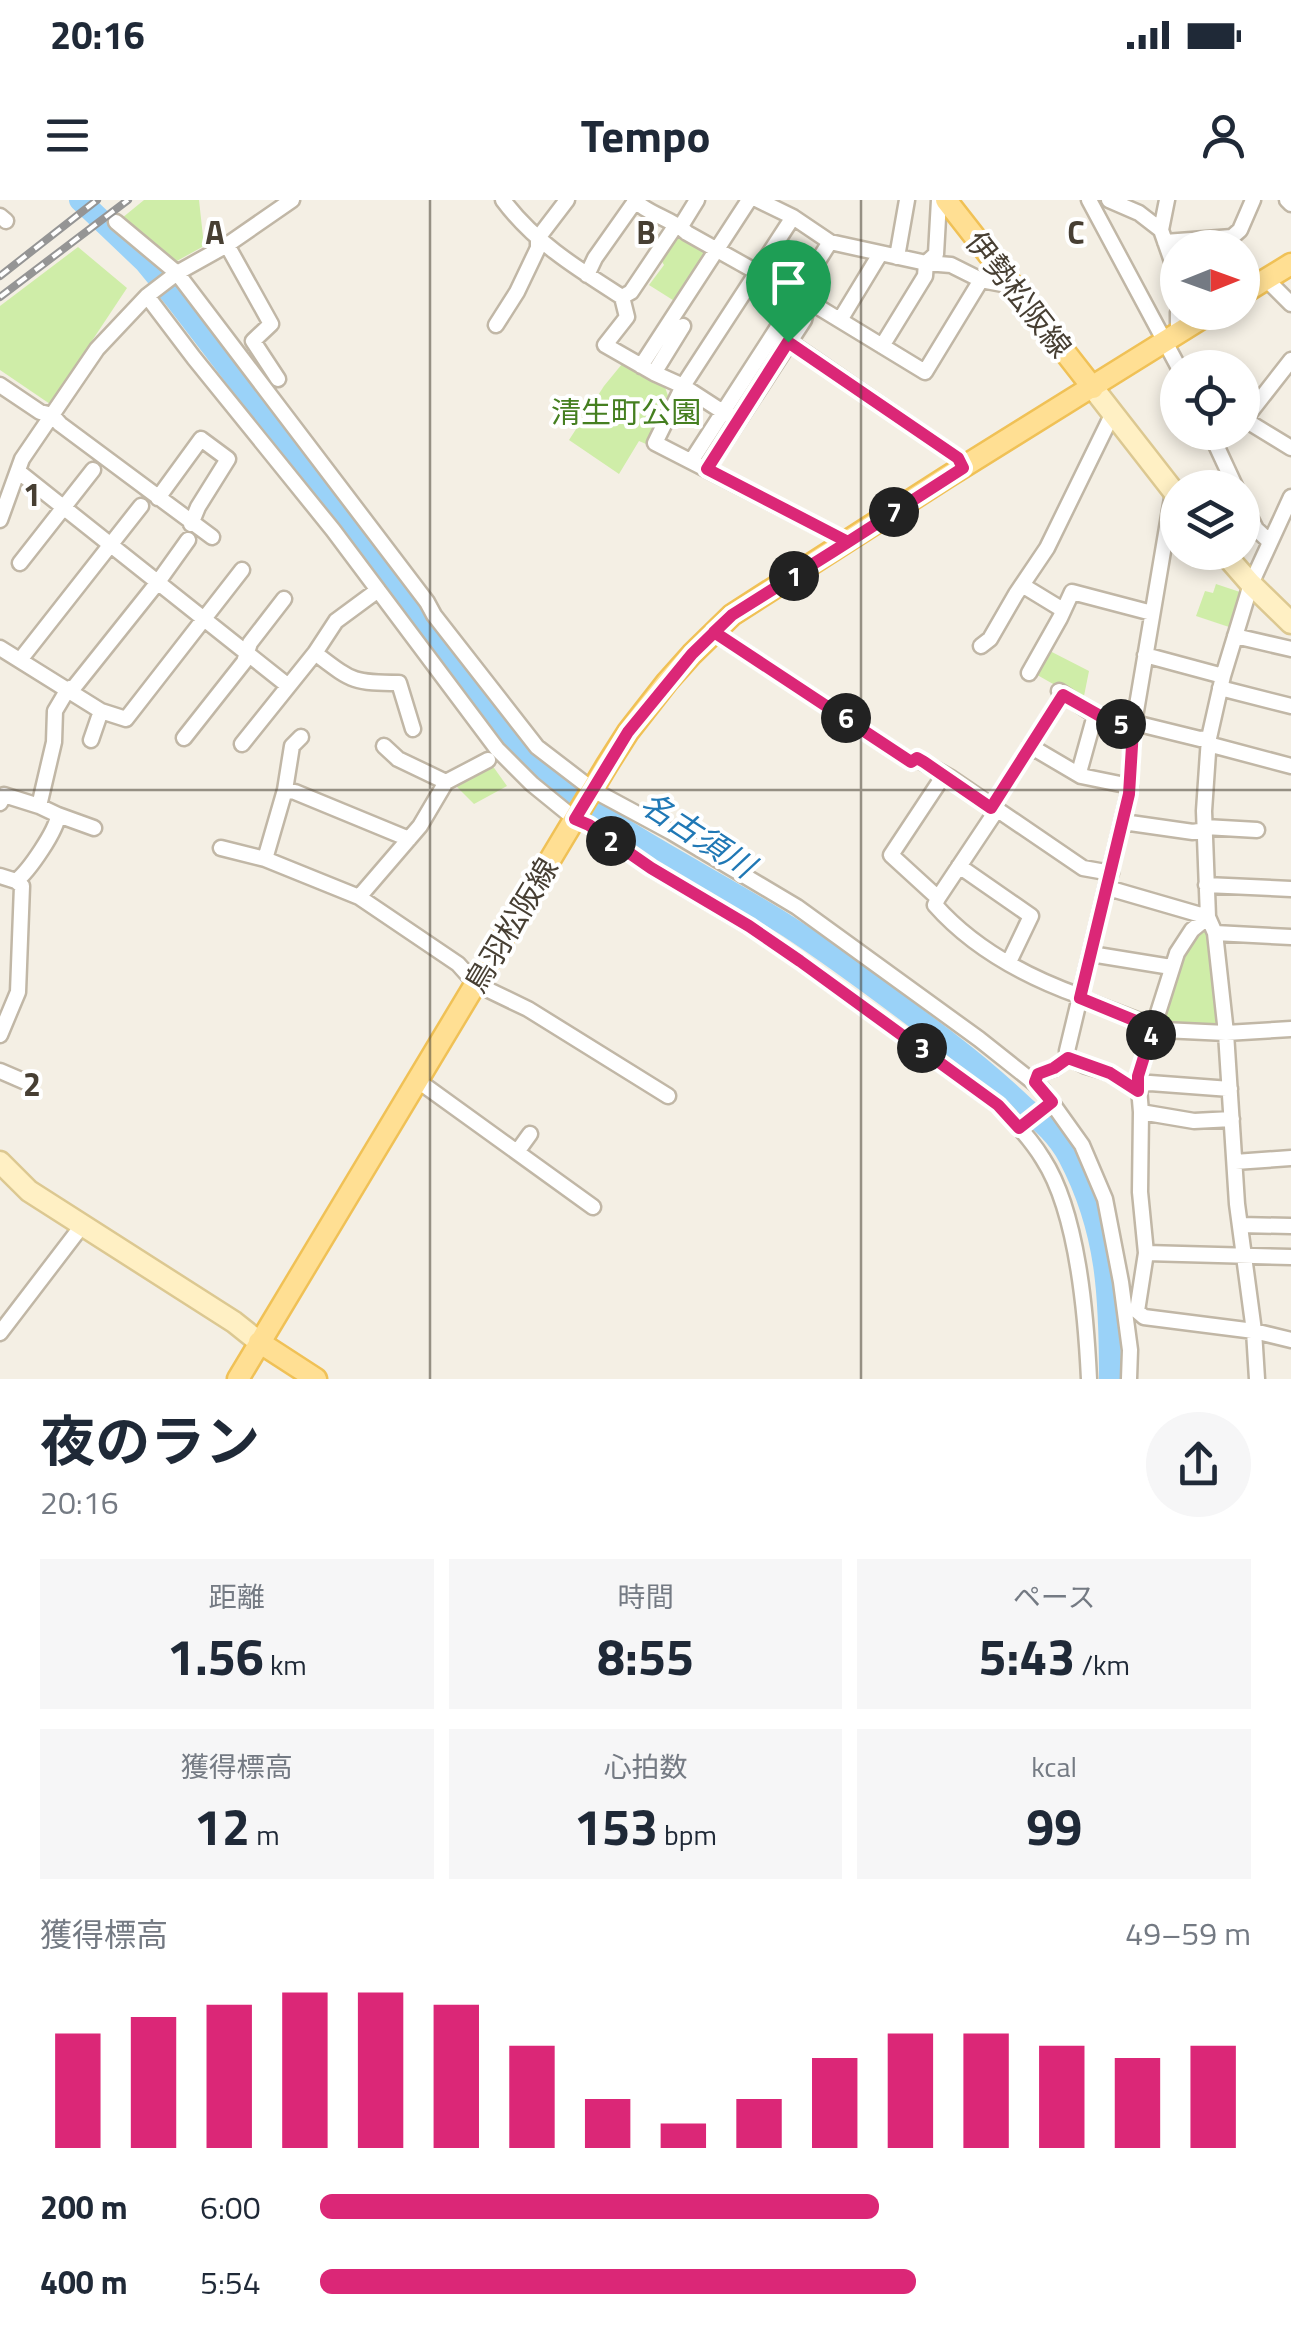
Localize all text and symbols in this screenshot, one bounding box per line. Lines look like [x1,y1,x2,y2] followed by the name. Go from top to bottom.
[50,6,145,64] text: 20:16
[581,101,710,169] text: Tempo
[40,108,95,163] icon: menu
[1196,108,1251,163] icon: person
[205,208,225,256] text: A
[636,208,656,256] text: B
[1067,208,1085,256] text: C
[955,221,1083,367] street label: 伊勢松阪線
[1160,230,1260,330] north arrow
[1160,230,1260,570] map controls
[746,240,831,343] pin
[761,255,816,310] icon: arrive
[1160,350,1260,450] button: locate
[551,389,701,435] park label: 清生町公園
[23,470,41,518] text: 1
[1160,470,1260,570] button: layers
[869,487,919,537] pin: 7
[886,490,902,533] text: 7
[769,551,819,601] pin: 1
[786,554,802,597] text: 1
[821,693,871,743] pin: 6
[838,696,854,739] text: 6
[1096,699,1146,749] pin: 5
[1113,702,1129,745] text: 5
[631,779,767,891] water label: 名古須川
[586,816,636,866] pin: 2
[603,819,619,862] text: 2
[453,849,569,1001] street label: 鳥羽松阪線
[1126,1010,1176,1060] pin: 4
[1143,1013,1159,1056] text: 4
[897,1023,947,1073] pin: 3
[914,1026,930,1069] text: 3
[23,1060,41,1108] text: 2
[40,1399,260,1482] text: 夜のラン
[1146,1412,1251,1517] button: share
[40,1478,119,1526] text: 20:16
[209,1575,265,1618] text: 距離
[617,1575,674,1618] text: 時間
[1013,1575,1095,1618] text: ペース
[167,1618,264,1694] text: 1.56
[597,1618,694,1694] text: 8:55
[978,1618,1075,1694] text: 5:43
[264,1643,307,1686] text: km
[1075,1643,1130,1686] text: /km
[181,1745,293,1788] text: 獲得標高
[603,1745,688,1788] text: 心拍数
[1031,1745,1077,1788] text: kcal
[194,1788,250,1864] text: 12
[574,1788,658,1864] text: 153
[1026,1788,1082,1864] text: 99
[250,1813,280,1856] text: m
[658,1813,717,1856] text: bpm
[1125,1909,1251,1957] text: 49–59 m
[40,1910,168,1958] text: 獲得標高
[40,2183,128,2231] text: 200 m
[200,2183,261,2231] text: 6:00
[40,2258,128,2306] text: 400 m
[200,2258,261,2306] text: 5:54

